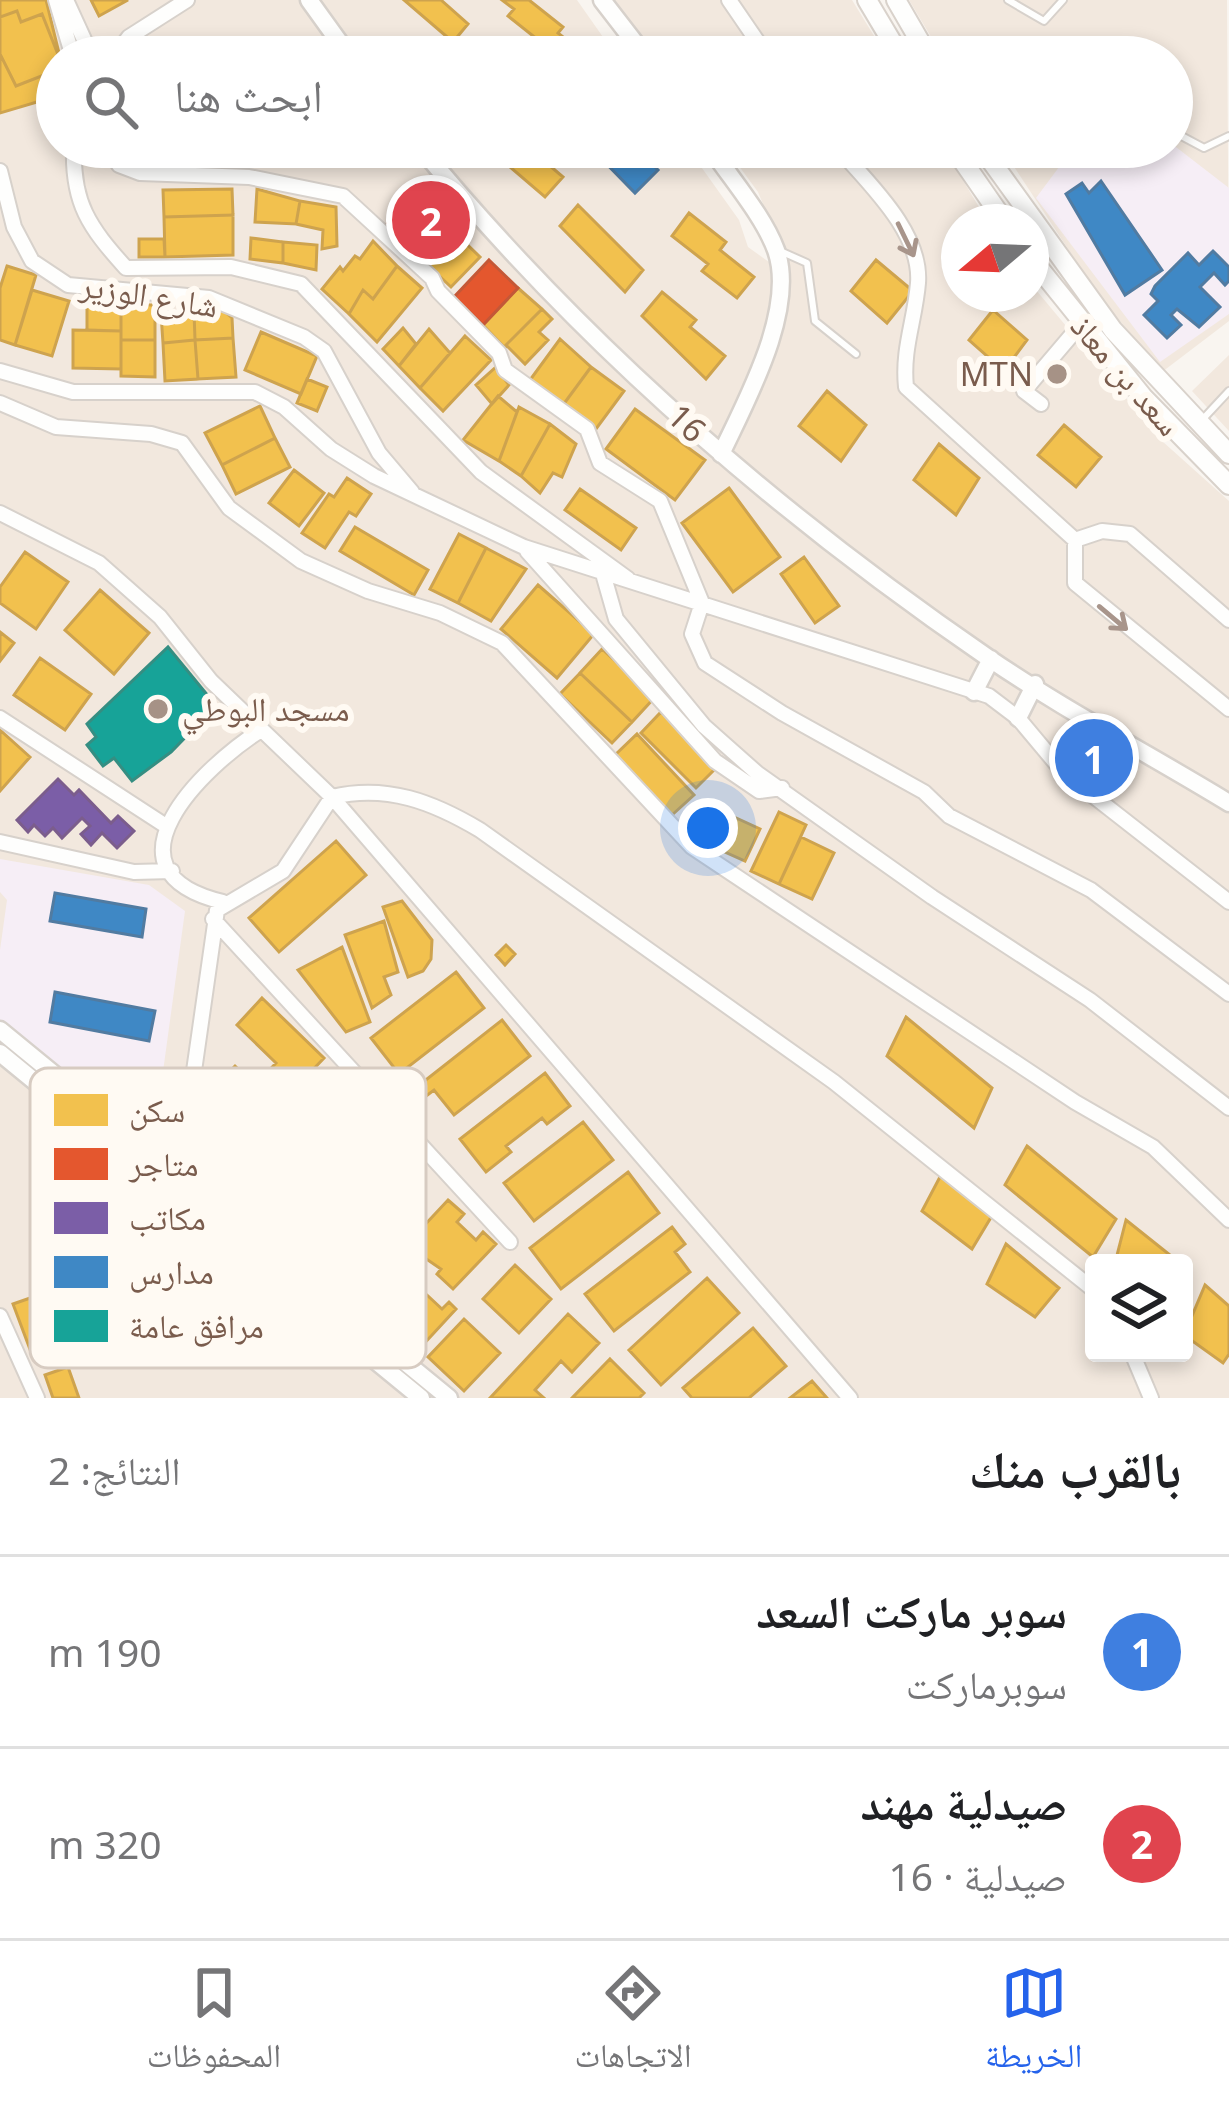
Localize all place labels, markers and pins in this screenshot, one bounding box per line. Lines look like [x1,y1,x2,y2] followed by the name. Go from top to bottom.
[392,175,470,265] pin: 2
[960,351,1033,396] place label: MTN
[1044,361,1070,387] marker: MTN
[182,686,350,735] place label: مسجد البوطي
[145,696,171,722] marker: مسجد البوطي
[1055,713,1133,803] pin: 1

